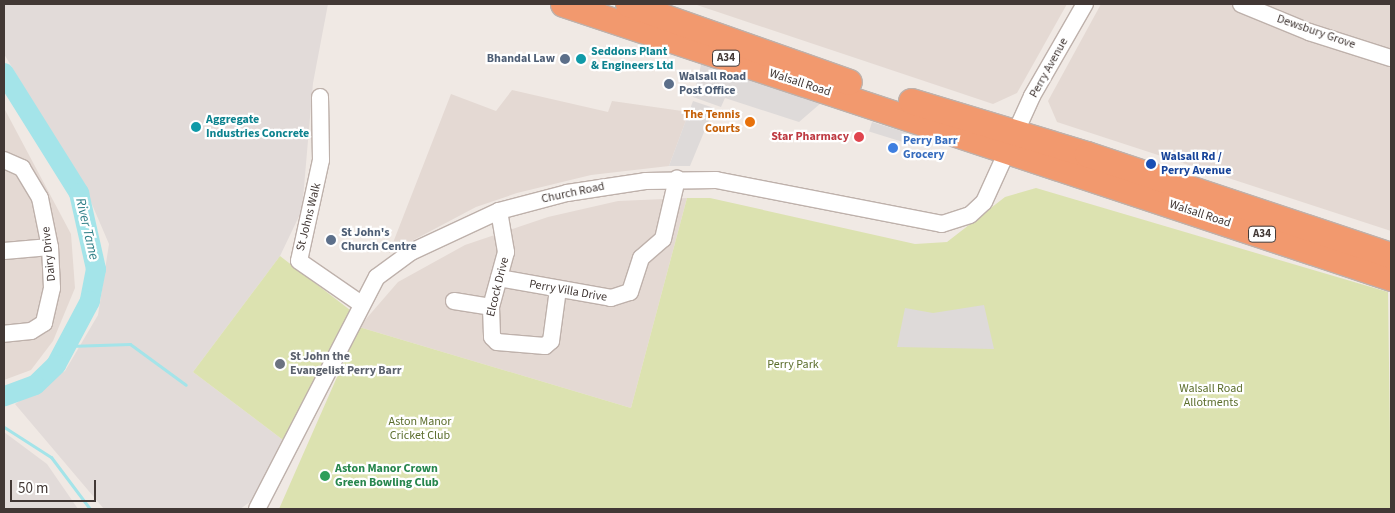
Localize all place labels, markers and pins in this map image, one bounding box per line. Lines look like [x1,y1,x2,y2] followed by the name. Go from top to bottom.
[591,45,673,73] place label: Seddons Plant & Engineers Ltd
[487,52,555,66] place label: Bhandal Law
[559,53,571,65] marker: Bhandal Law
[575,53,587,65] marker: Seddons Plant & Engineers Ltd
[679,70,746,98] place label: Walsall Road Post Office
[663,78,675,90] marker: Walsall Road Post Office
[684,108,740,136] place label: The Tennis Courts
[206,113,309,141] place label: Aggregate Industries Concrete
[744,116,756,128] marker: The Tennis Courts
[190,121,202,133] marker: Aggregate Industries Concrete
[771,130,849,144] place label: Star Pharmacy
[853,131,865,143] marker: Star Pharmacy
[903,134,958,162] place label: Perry Barr Grocery
[887,142,899,154] marker: Perry Barr Grocery
[1161,150,1231,178] place label: Walsall Rd / Perry Avenue
[1145,158,1157,170] marker: Walsall Rd / Perry Avenue
[341,226,417,254] place label: St John's Church Centre
[325,234,337,246] marker: St John's Church Centre
[290,350,401,378] place label: St John the Evangelist Perry Barr
[274,358,286,370] marker: St John the Evangelist Perry Barr
[335,462,439,490] place label: Aston Manor Crown Green Bowling Club
[319,470,331,482] marker: Aston Manor Crown Green Bowling Club

